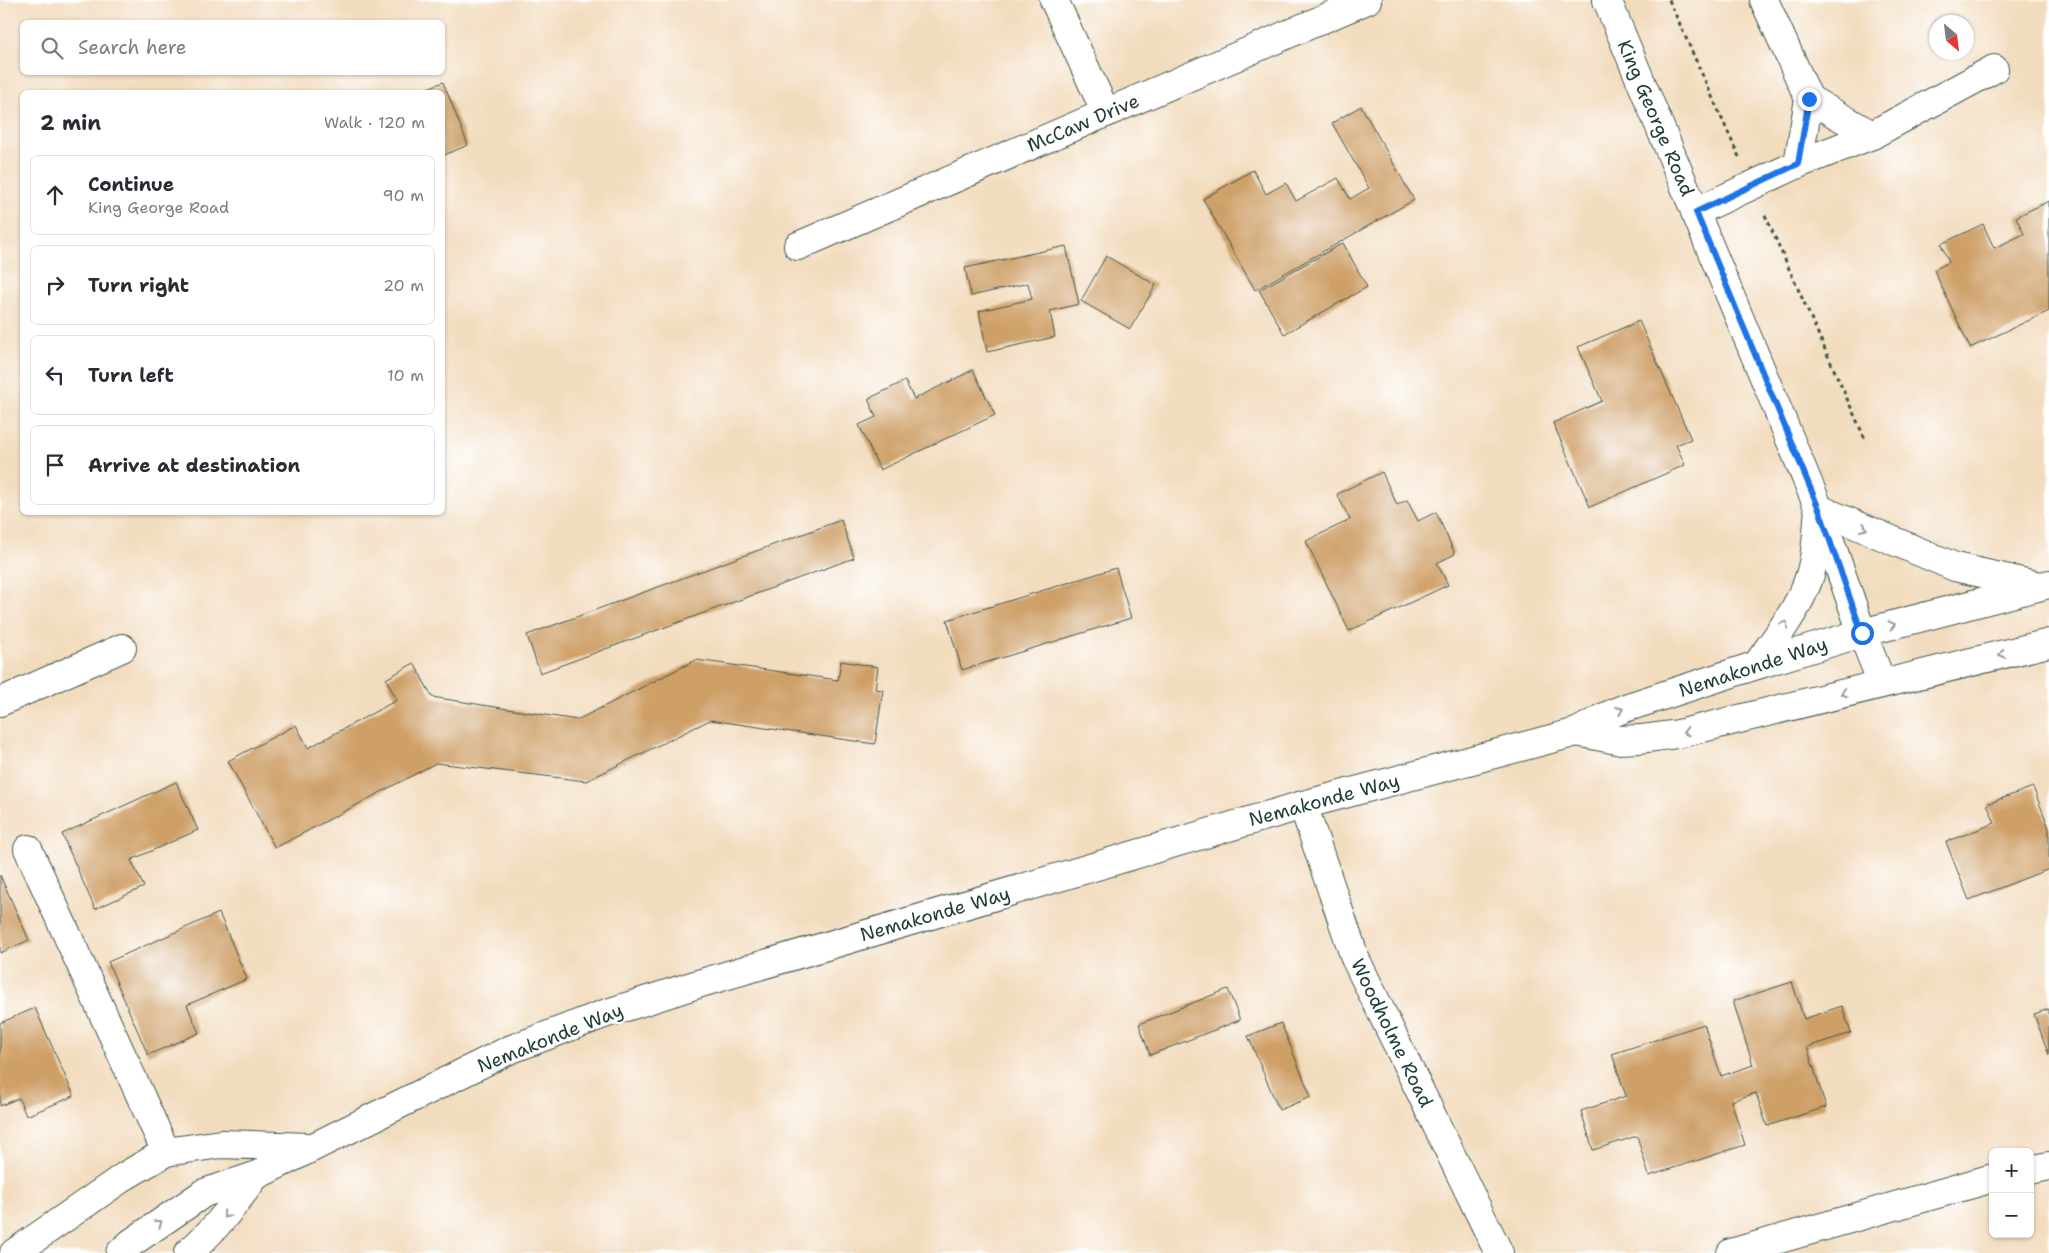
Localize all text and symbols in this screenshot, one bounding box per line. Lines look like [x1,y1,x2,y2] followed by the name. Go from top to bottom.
[1929,15,1974,60] north arrow
[20,20,445,75] search box
[38,34,66,62] icon: search
[78,35,187,60] text: Search here
[1612,36,1700,200] street label: King George Road
[1023,88,1143,158] street label: McCaw Drive
[1798,88,1821,111] route end
[40,109,101,137] text: 2 min
[324,112,425,133] text: Walk · 120 m
[88,172,174,197] text: Continue
[41,181,69,209] icon: ahead
[383,185,424,206] text: 90 m
[88,197,229,218] text: King George Road
[41,271,69,299] icon: right
[88,273,189,298] text: Turn right
[383,275,424,296] text: 20 m
[41,361,69,389] icon: left
[88,363,174,388] text: Turn left
[387,365,424,386] text: 10 m
[41,451,69,479] icon: arrive
[88,453,300,478] text: Arrive at destination
[1859,522,1868,533] one-way arrow
[1888,620,1896,630] one-way arrow
[1779,621,1788,630] one-way arrow
[1851,622,1874,645] route start
[1675,631,1831,703] street label: Nemakonde Way
[1997,648,2006,659] one-way arrow
[1840,687,1848,697] one-way arrow
[1616,706,1624,716] one-way arrow
[1682,726,1691,737] one-way arrow
[1246,768,1402,832] street label: Nemakonde Way
[857,881,1013,947] street label: Nemakonde Way
[1345,955,1439,1111] street label: Woodholme Road
[473,997,627,1079] street label: Nemakonde Way
[1989,1148,2034,1238] map controls
[1989,1148,2034,1193] button: +
[1989,1193,2034,1238] button: −
[224,1209,232,1218] one-way arrow
[153,1220,162,1229] one-way arrow

